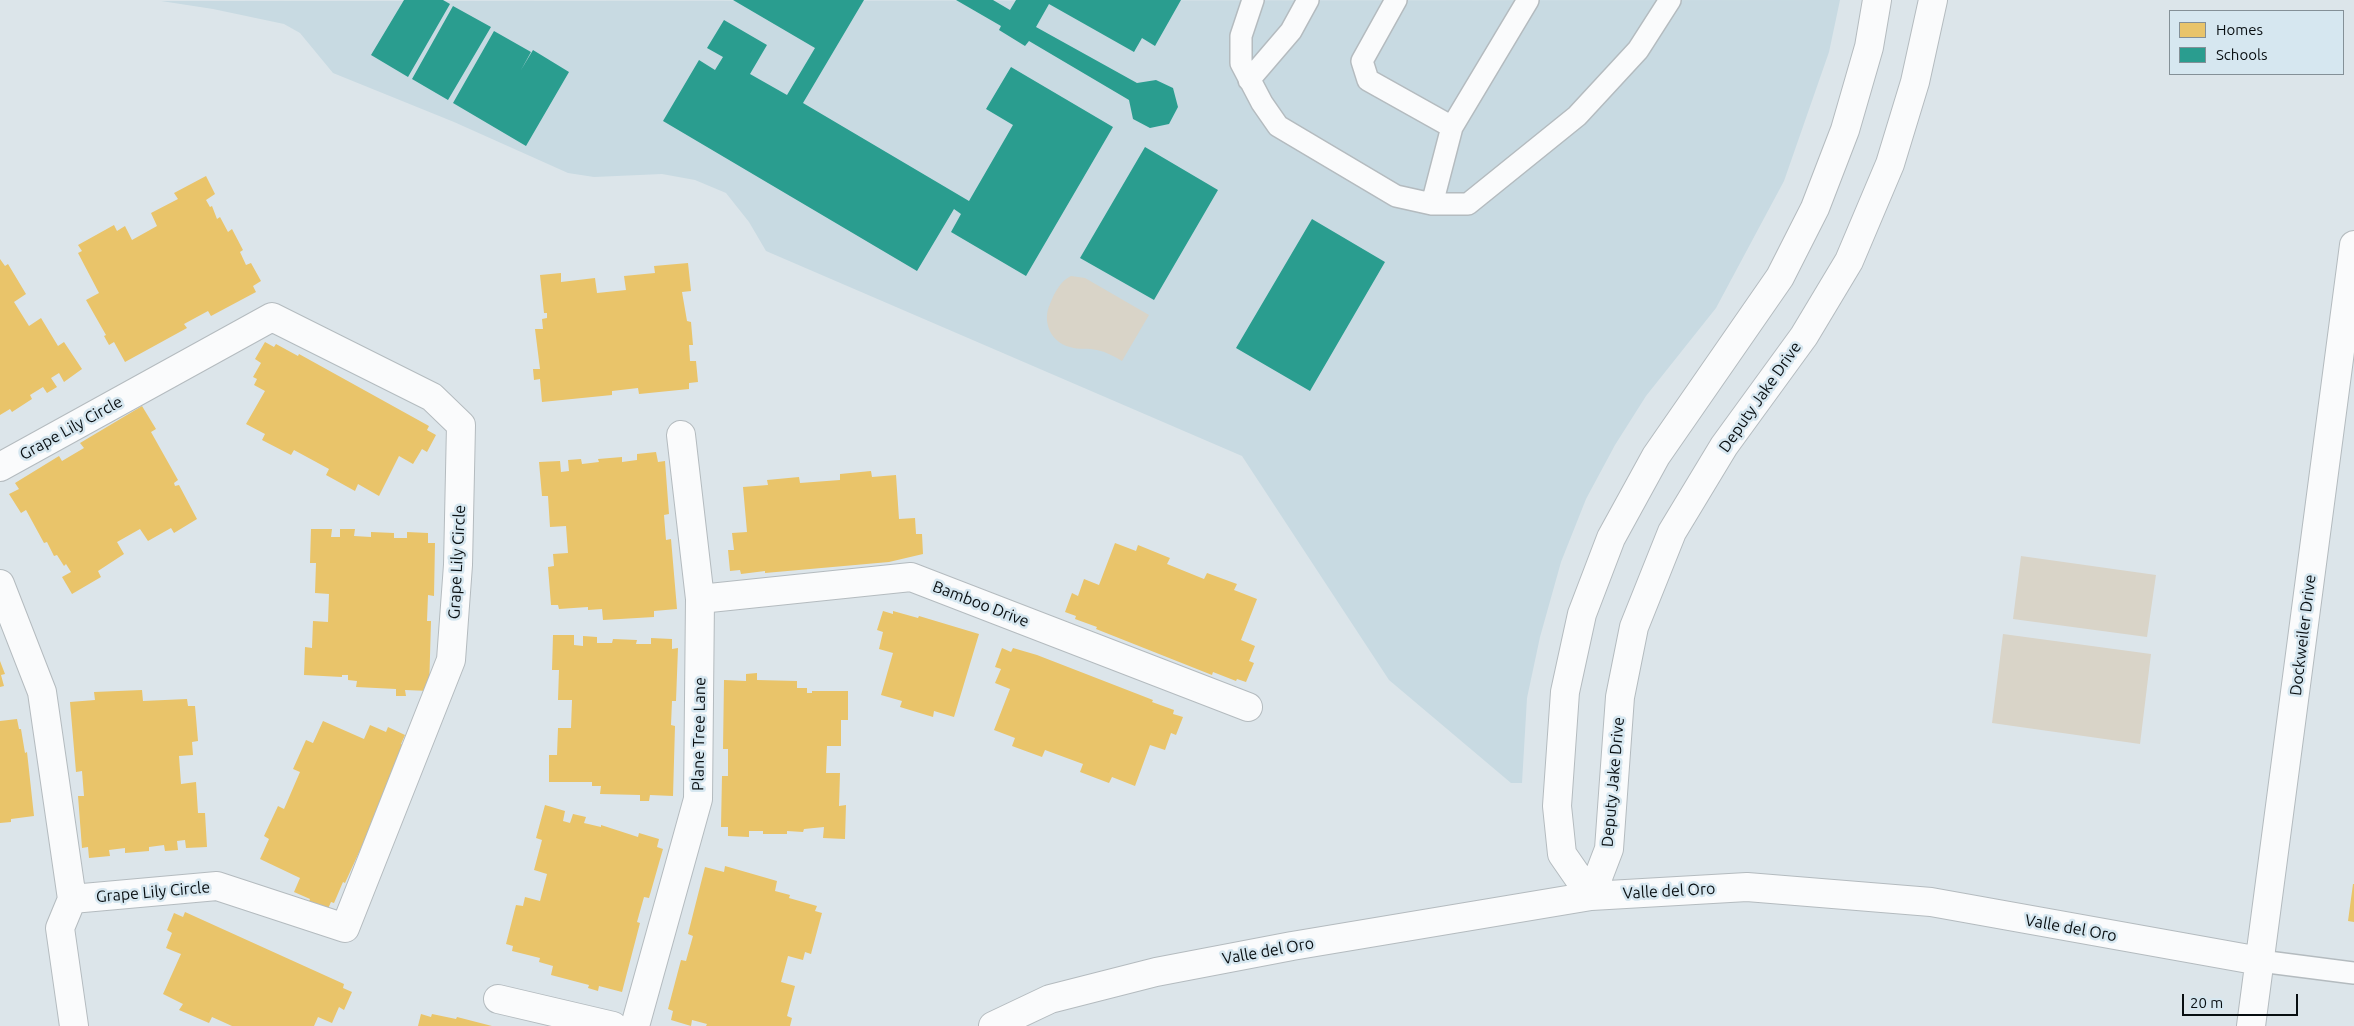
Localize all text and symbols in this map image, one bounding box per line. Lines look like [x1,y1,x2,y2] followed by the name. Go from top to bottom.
[2169,10,2344,75] legend
[2216,21,2263,38] text: Homes
[2216,46,2267,63] text: Schools
[1715,338,1805,456] street label: Deputy Jake Drive
[16,392,126,464] street label: Grape Lily Circle
[444,504,470,620] street label: Grape Lily Circle
[2286,573,2320,697] street label: Dockweiler Drive
[930,577,1032,631] street label: Bamboo Drive
[688,677,710,791] street label: Plane Tree Lane
[1598,716,1628,848] street label: Deputy Jake Drive
[95,877,211,907] street label: Grape Lily Circle
[1622,879,1716,903] street label: Valle del Oro
[2024,910,2118,946] street label: Valle del Oro
[1221,933,1315,969] street label: Valle del Oro
[2184,984,2300,1016] scale bar
[2190,994,2223,1011] text: 20 m

